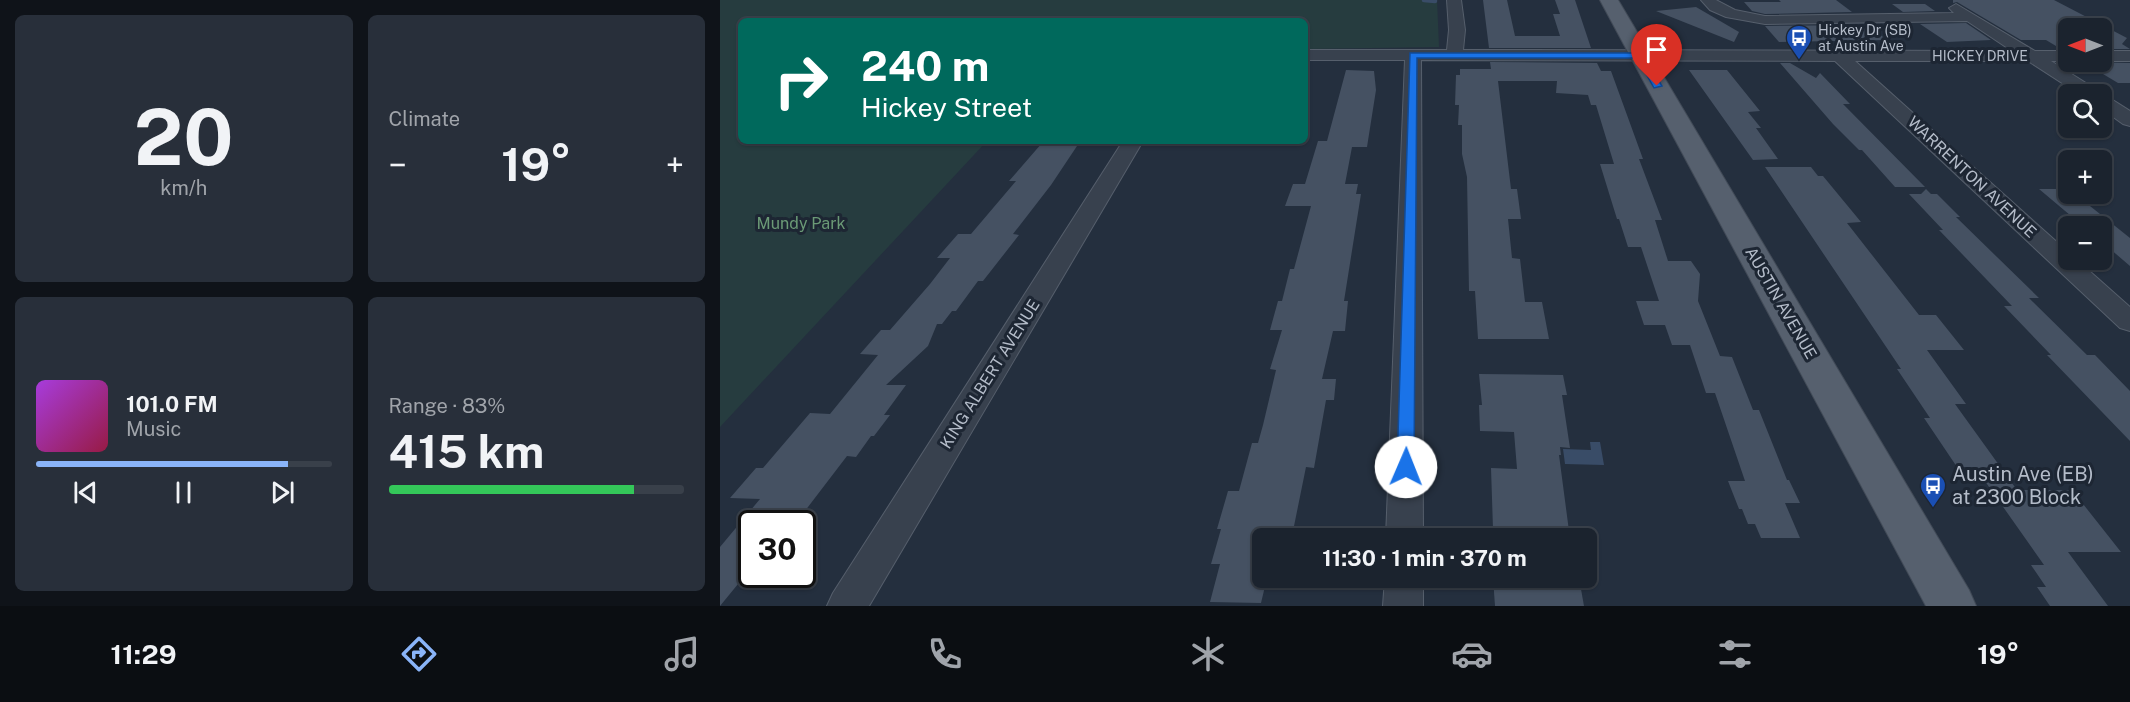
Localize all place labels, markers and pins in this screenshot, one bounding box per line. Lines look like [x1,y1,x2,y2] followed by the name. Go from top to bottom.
[1818,22,1912,54] place label: Hickey Dr (SB) at Austin Ave
[1784,23,1814,61] bus stop icon: Hickey Dr (SB) at Austin Ave
[1631,24,1682,86] pin
[1952,462,2094,509] place label: Austin Ave (EB) at 2300 Block
[1918,471,1948,509] bus stop icon: Austin Ave (EB) at 2300 Block

